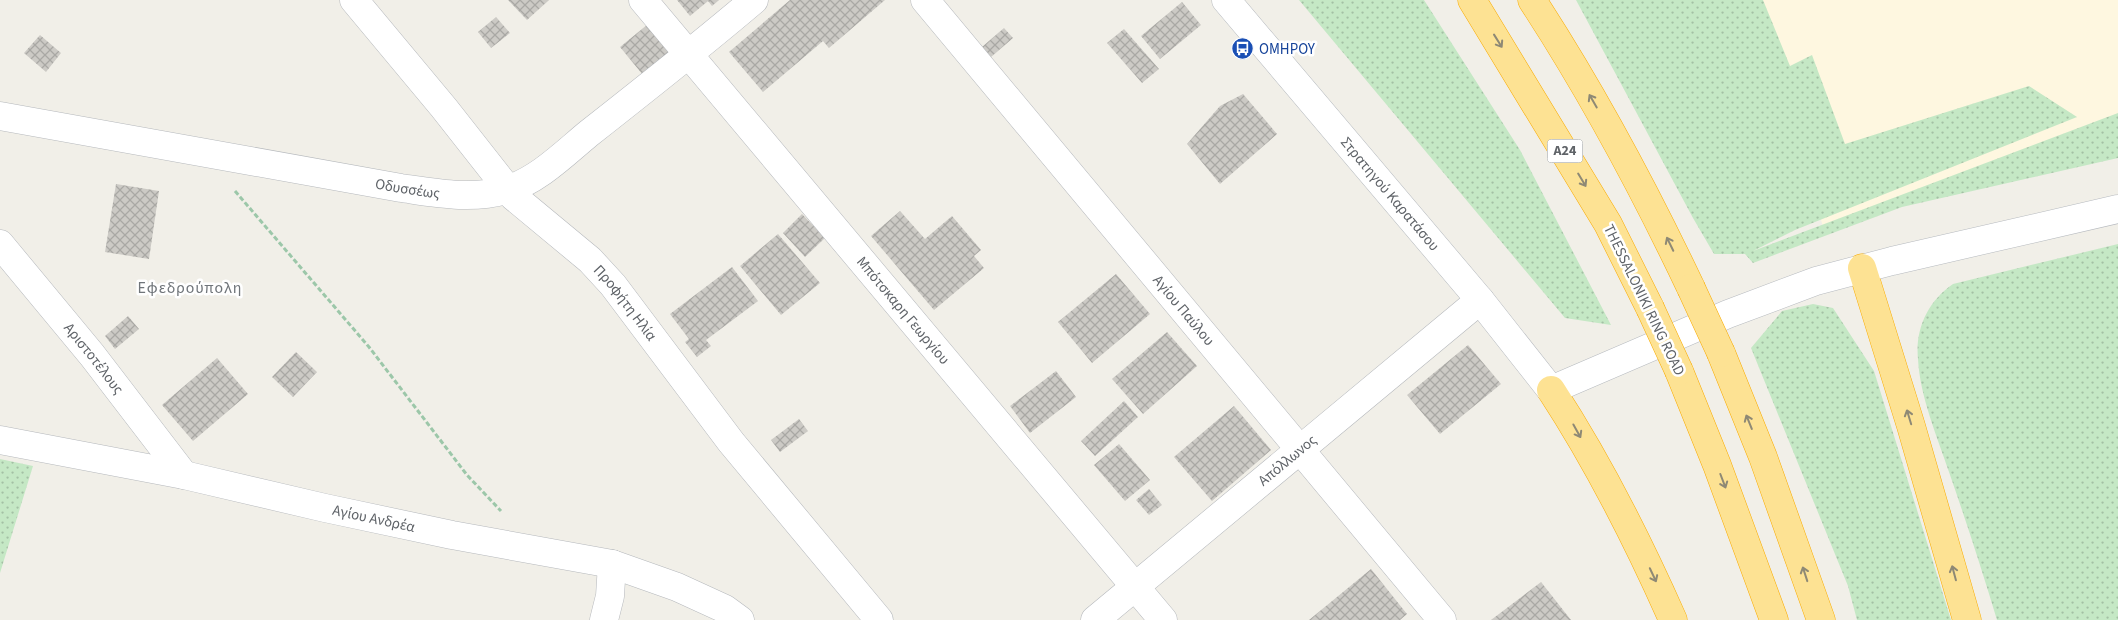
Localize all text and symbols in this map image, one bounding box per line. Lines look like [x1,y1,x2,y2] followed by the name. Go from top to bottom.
[1493,34,1503,48] one-way arrow
[1231,37,1255,61] bus stop icon: ΟΜΗΡΟΥ
[1259,39,1316,60] place label: ΟΜΗΡΟΥ
[1588,94,1598,108] one-way arrow
[1336,132,1445,255] street label: Στρατηγού Καρατάσου
[1548,140,1582,162] road number: Α24
[373,173,442,204] street label: Οδυσσέως
[1577,173,1587,187] one-way arrow
[1598,221,1690,379] street label: THESSALONIKI RING ROAD
[1665,237,1674,252] one-way arrow
[852,252,955,369] street label: Μπότσκαρη Γεωργίου
[589,260,662,346] street label: Προφήτη Ηλία
[1148,270,1219,350] street label: Αγίου Παύλου
[138,277,242,299] district label: Εφεδρούπολη
[59,318,129,399] street label: Αριστοτέλους
[1903,409,1913,425] one-way arrow
[1743,414,1752,429] one-way arrow
[1573,423,1582,438] one-way arrow
[1253,429,1321,491] street label: Απόλλωνος
[1719,473,1729,488] one-way arrow
[331,499,418,537] street label: Αγίου Ανδρέα
[1949,565,1958,581] one-way arrow
[1800,566,1810,582] one-way arrow
[1648,567,1658,582] one-way arrow

